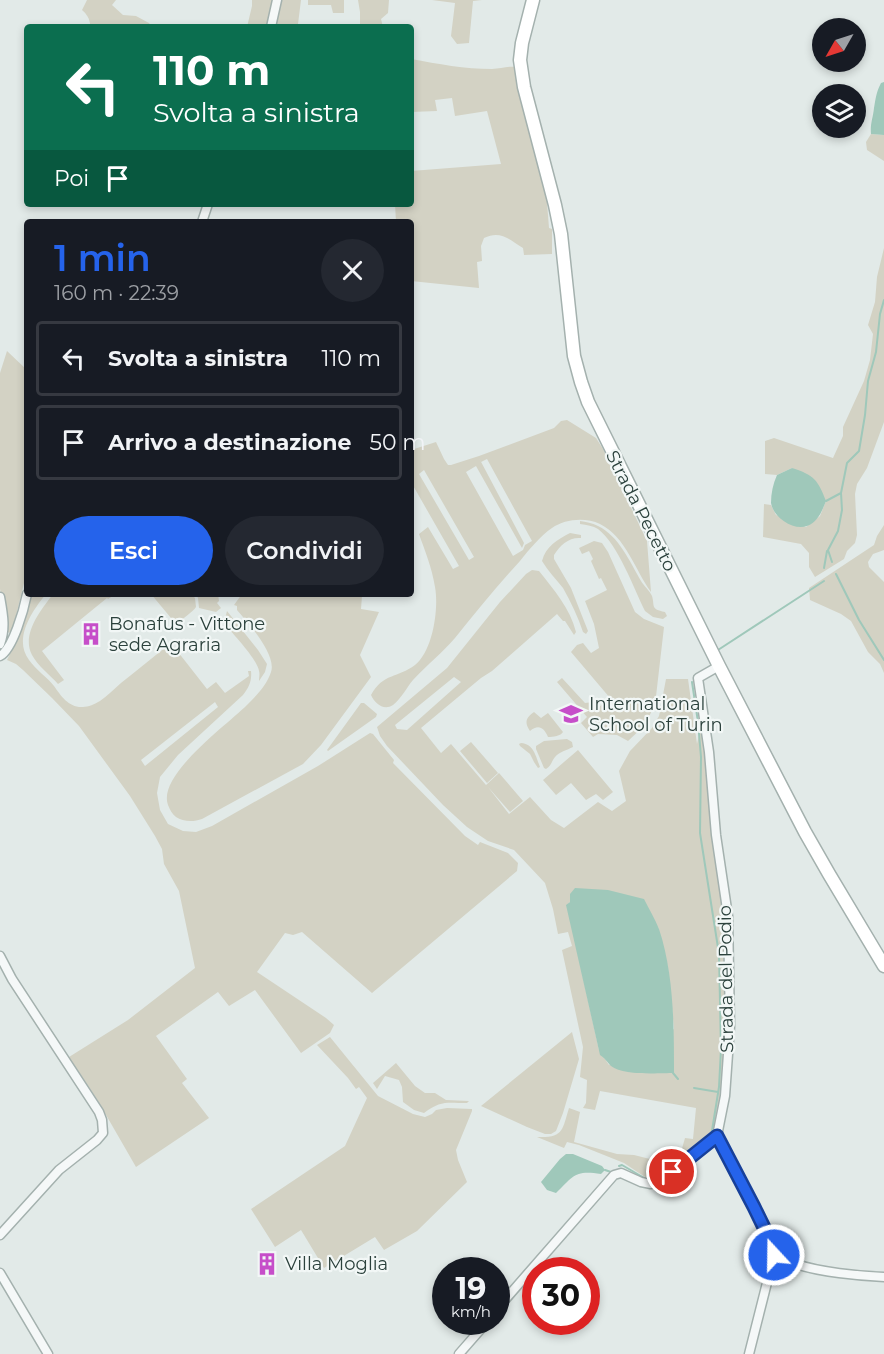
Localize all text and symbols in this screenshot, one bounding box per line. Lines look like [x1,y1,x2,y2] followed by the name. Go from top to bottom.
[812,18,866,72] north arrow
[812,18,866,138] map controls
[153,44,270,96] text: 110 m
[54,48,132,126] icon: left
[812,84,866,138] button: layers
[153,96,360,129] text: Svolta a sinistra
[101,162,134,195] icon: arrive
[54,165,89,192] text: Poi
[54,236,151,280] text: 1 min
[321,239,384,302] button: close
[54,281,179,305] text: 160 m · 22:39
[57,342,90,375] icon: left
[108,345,288,372] text: Svolta a sinistra
[321,345,381,372] text: 110 m
[57,426,90,459] icon: arrive
[108,429,351,456] text: Arrivo a destinazione
[369,429,426,456] text: 50 m
[601,447,681,575] street label: Strada Pecetto
[54,516,213,585] button: Esci
[225,516,384,585] button: Condividi
[109,613,265,656] place label: Bonafus - Vittone sede Agraria
[78,621,104,647] building icon: Bonafus - Vittone sede Agraria
[589,693,723,736] place label: International School of Turin
[558,701,584,727] school or university icon: International School of Turin
[714,905,738,1053] street label: Strada del Podio
[646,1146,697,1197] pin
[655,1155,688,1188] icon: arrive
[742,1223,806,1287] position arrow
[254,1251,280,1277] building icon: Villa Moglia
[285,1253,388,1275] place label: Villa Moglia
[522,1257,600,1335] speed limit sign: 30
[456,1270,486,1307] text: 19
[451,1302,491,1321] text: km/h

